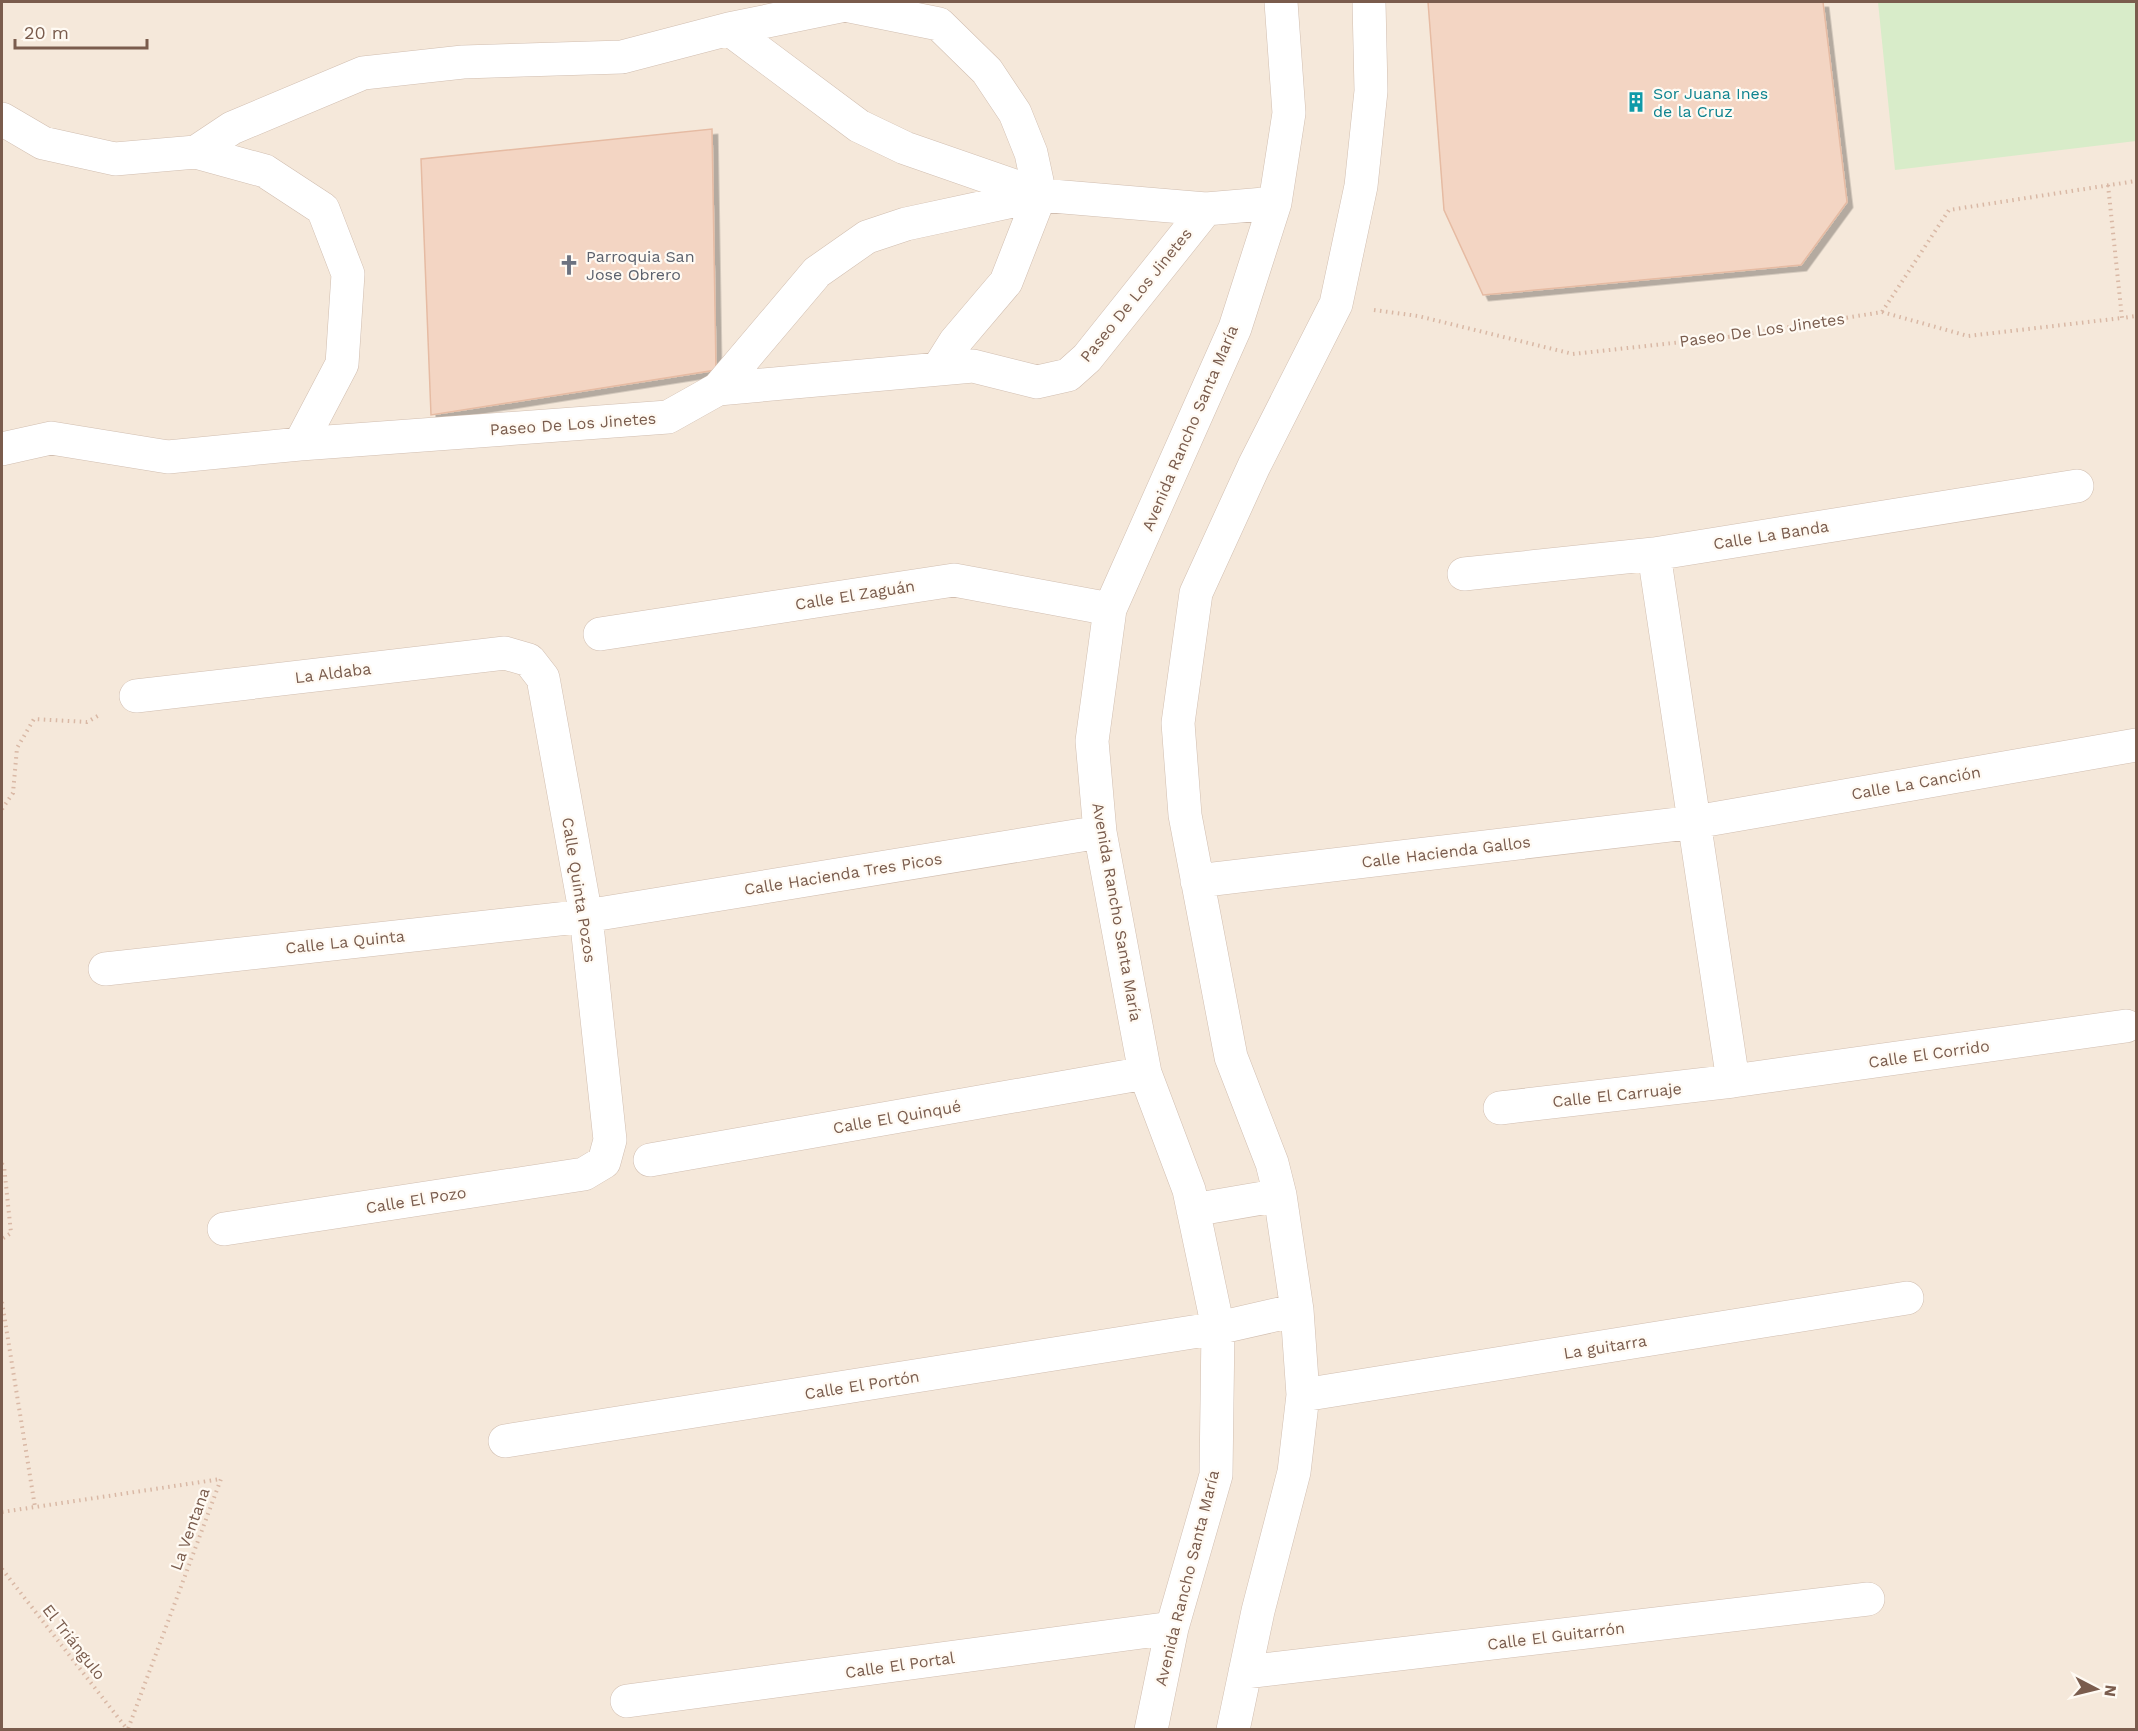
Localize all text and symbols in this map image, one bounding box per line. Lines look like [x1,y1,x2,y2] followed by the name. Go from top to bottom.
[15,12,147,50] scale bar
[24,22,69,43] text: 20 m
[1653,84,1768,121] place label: Sor Juana Ines de la Cruz
[1624,90,1648,114] building icon: Sor Juana Ines de la Cruz
[1076,224,1196,366] street label: Paseo De Los Jinetes
[586,247,695,284] place label: Parroquia San Jose Obrero
[557,253,581,277] church icon: Parroquia San Jose Obrero
[1678,309,1846,351] street label: Paseo De Los Jinetes
[1138,322,1242,534] street label: Avenida Rancho Santa María
[489,409,657,439] street label: Paseo De Los Jinetes
[1712,516,1830,554] street label: Calle La Banda
[794,576,916,614] street label: Calle El Zaguán
[294,659,372,687] street label: La Aldaba
[1850,762,1982,804] street label: Calle La Canción
[1088,801,1146,1023] street label: Avenida Rancho Santa María
[558,816,600,964] street label: Calle Quinta Pozos
[1360,832,1532,872] street label: Calle Hacienda Gallos
[743,849,943,899] street label: Calle Hacienda Tres Picos
[284,926,406,958] street label: Calle La Quinta
[1867,1036,1991,1072] street label: Calle El Corrido
[1551,1079,1683,1111] street label: Calle El Carruaje
[832,1096,962,1138] street label: Calle El Quinqué
[364,1183,468,1217] street label: Calle El Pozo
[1562,1331,1648,1363] street label: La guitarra
[803,1367,921,1403] street label: Calle El Portón
[1151,1468,1223,1688] street label: Avenida Rancho Santa María
[166,1485,214,1573] street label: La Ventana
[39,1600,109,1684] street label: El Triángulo
[1486,1618,1626,1654] street label: Calle El Guitarrón
[844,1648,956,1682] street label: Calle El Portal
[2066,1659,2126,1719] north arrow
[2100,1684,2121,1698] text: N

